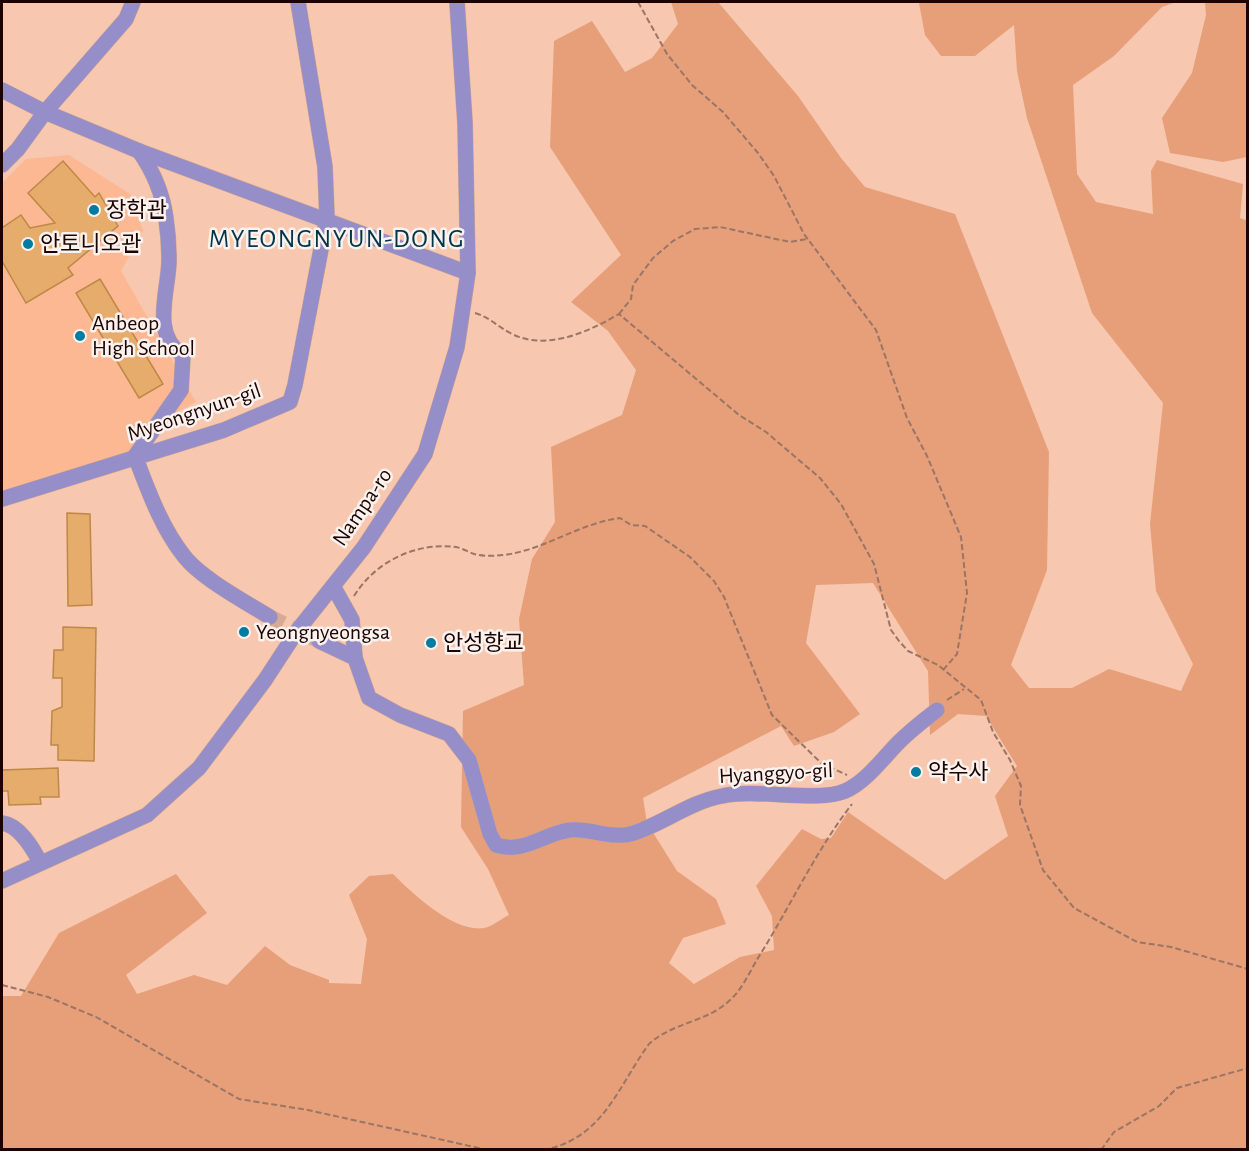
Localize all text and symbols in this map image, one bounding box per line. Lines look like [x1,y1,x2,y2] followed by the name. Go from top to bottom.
[106,198,167,221] place label: 장학관
[87,203,101,217] marker: 장학관
[209,226,465,252] district label: MYEONGNYUN-DONG
[40,232,141,255] place label: 안토니오관
[21,237,35,251] marker: 안토니오관
[92,312,195,359] place label: Anbeop High School
[73,329,87,343] marker: Anbeop High School
[124,379,264,445] street label: Myeongnyun-gil
[328,464,396,550] street label: Nampa-ro
[256,621,390,643] place label: Yeongnyeongsa
[237,625,251,639] marker: Yeongnyeongsa
[443,631,524,654] place label: 안성향교
[424,636,438,650] marker: 안성향교
[718,759,834,787] street label: Hyanggyo-gil
[928,760,989,783] place label: 약수사
[909,765,923,779] marker: 약수사

